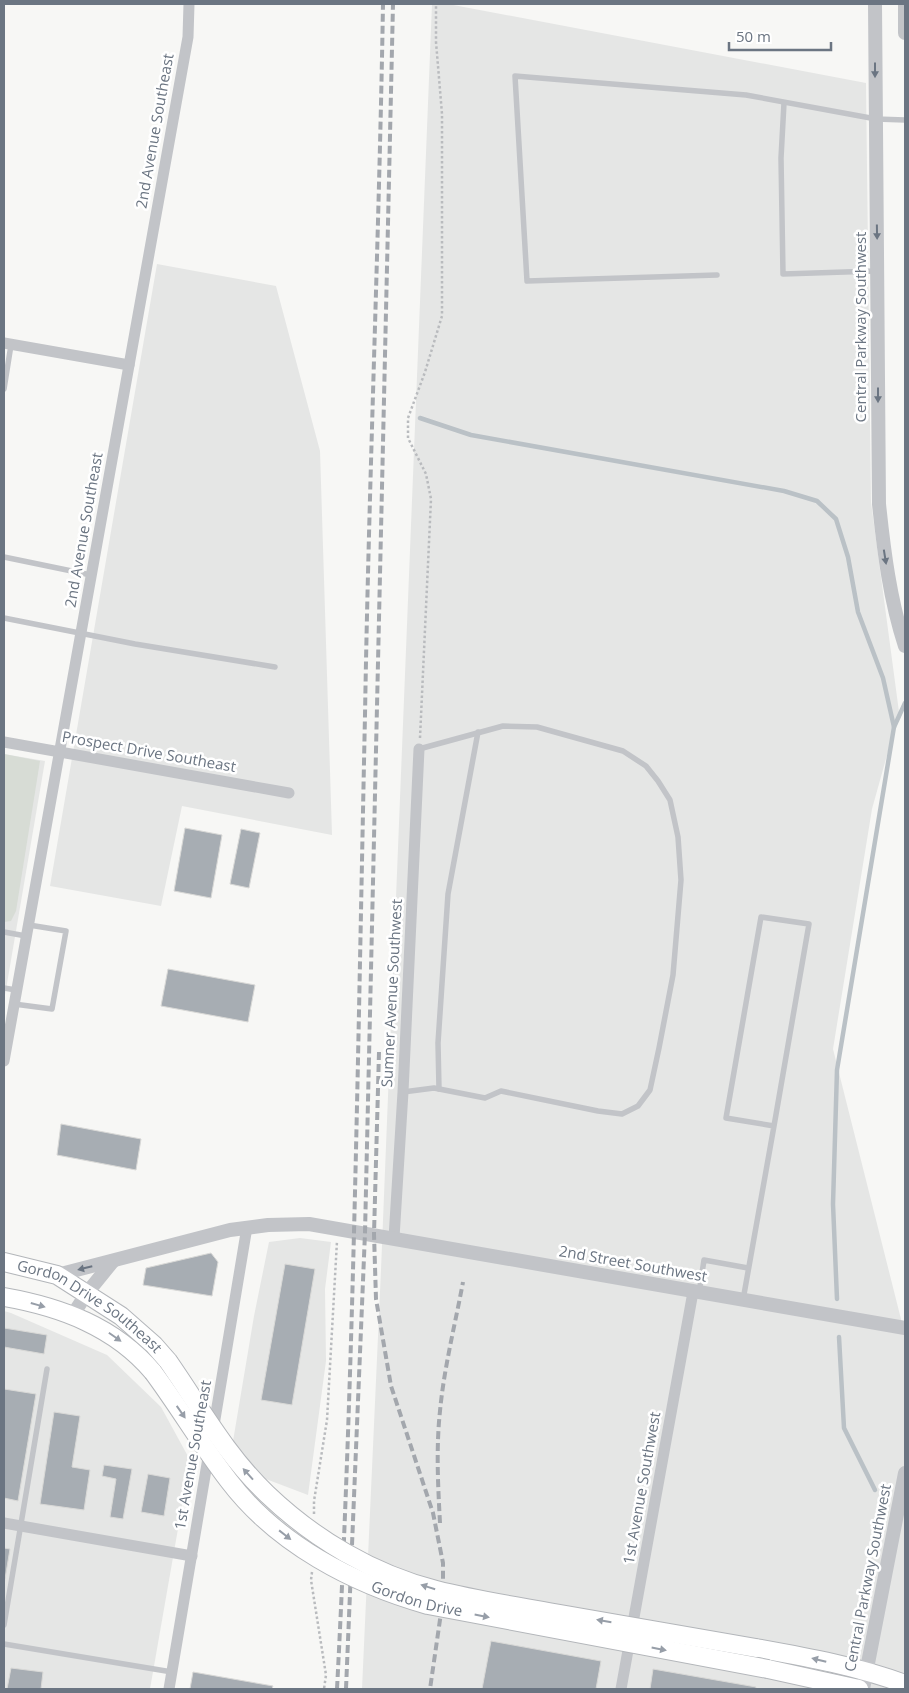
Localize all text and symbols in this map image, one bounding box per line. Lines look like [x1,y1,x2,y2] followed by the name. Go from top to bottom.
[729,20,832,52] scale bar
[736,26,771,46] text: 50 m
[131,52,178,210] street label: 2nd Avenue Southeast
[871,62,879,78] one-way arrow
[873,225,881,241] one-way arrow
[850,232,870,422] street label: Central Parkway Southwest
[874,387,882,403] one-way arrow
[60,451,107,609] street label: 2nd Avenue Southeast
[881,550,889,566] one-way arrow
[61,726,238,776] street label: Prospect Drive Southeast
[376,898,406,1088] street label: Sumner Avenue Southwest
[557,1240,709,1286] street label: 2nd Street Southwest
[15,1255,167,1357] street label: Gordon Drive Southeast
[78,1264,93,1272] one-way arrow
[31,1301,46,1309] one-way arrow
[108,1332,122,1342] one-way arrow
[169,1379,215,1531] street label: 1st Avenue Southeast
[176,1405,186,1418] one-way arrow
[618,1410,664,1566] street label: 1st Avenue Southwest
[242,1469,254,1481] one-way arrow
[839,1482,895,1673] street label: Central Parkway Southwest
[278,1530,291,1541] one-way arrow
[369,1575,464,1620] street label: Gordon Drive
[420,1583,435,1591] one-way arrow
[474,1612,490,1620] one-way arrow
[596,1617,612,1625] one-way arrow
[651,1645,666,1653] one-way arrow
[811,1656,826,1664] one-way arrow

